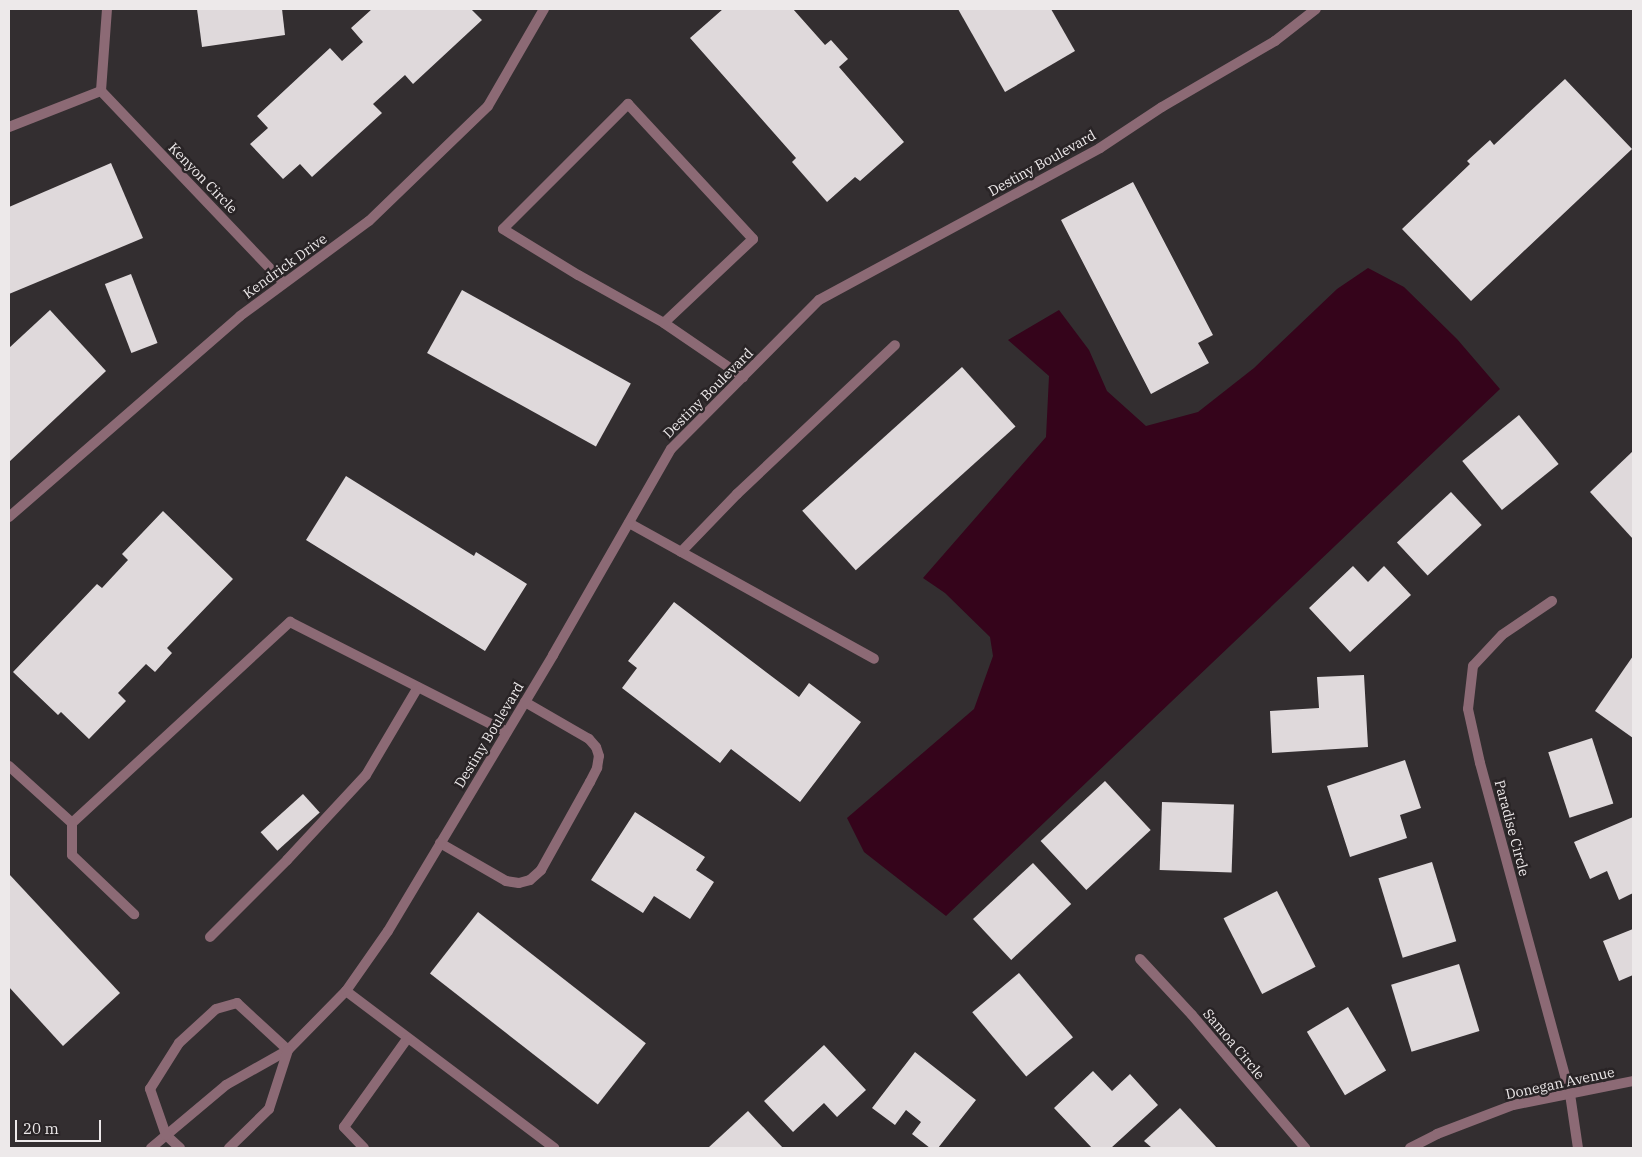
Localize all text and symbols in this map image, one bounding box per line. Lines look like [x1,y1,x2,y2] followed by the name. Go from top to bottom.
[985,127,1099,199] street label: Destiny Boulevard
[165,139,241,217] street label: Kenyon Circle
[240,230,330,302] street label: Kendrick Drive
[660,345,756,441] street label: Destiny Boulevard
[451,679,527,791] street label: Destiny Boulevard
[1491,778,1533,878] street label: Paradise Circle
[1200,1005,1268,1083] street label: Samoa Circle
[1504,1063,1616,1103] street label: Donegan Avenue
[18,1110,104,1142] scale bar
[23,1119,59,1138] text: 20 m

